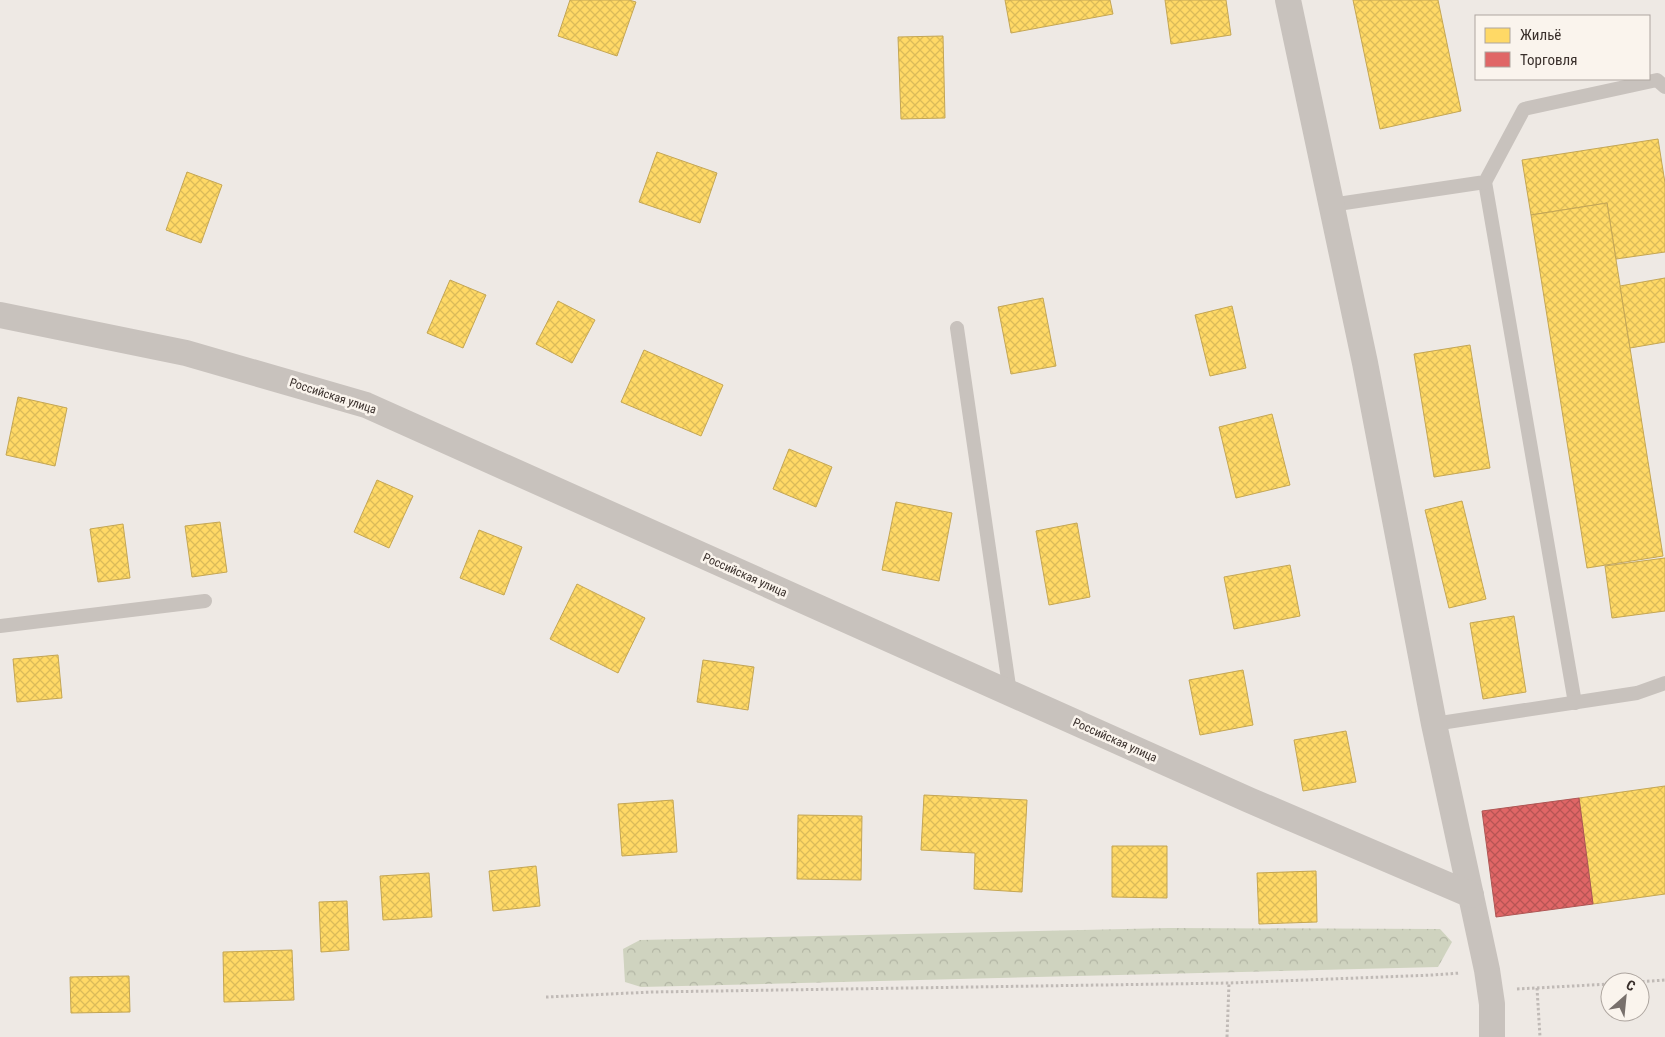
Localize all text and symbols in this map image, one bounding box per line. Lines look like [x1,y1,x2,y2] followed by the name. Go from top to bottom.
[1475,15,1650,80] legend
[1520,26,1561,44] text: Жильё
[1520,51,1577,69] text: Торговля
[288,375,378,417] street label: Российская улица
[701,550,789,600] street label: Российская улица
[1071,715,1159,765] street label: Российская улица
[1600,972,1650,1022] north arrow
[1624,976,1638,994] text: С

